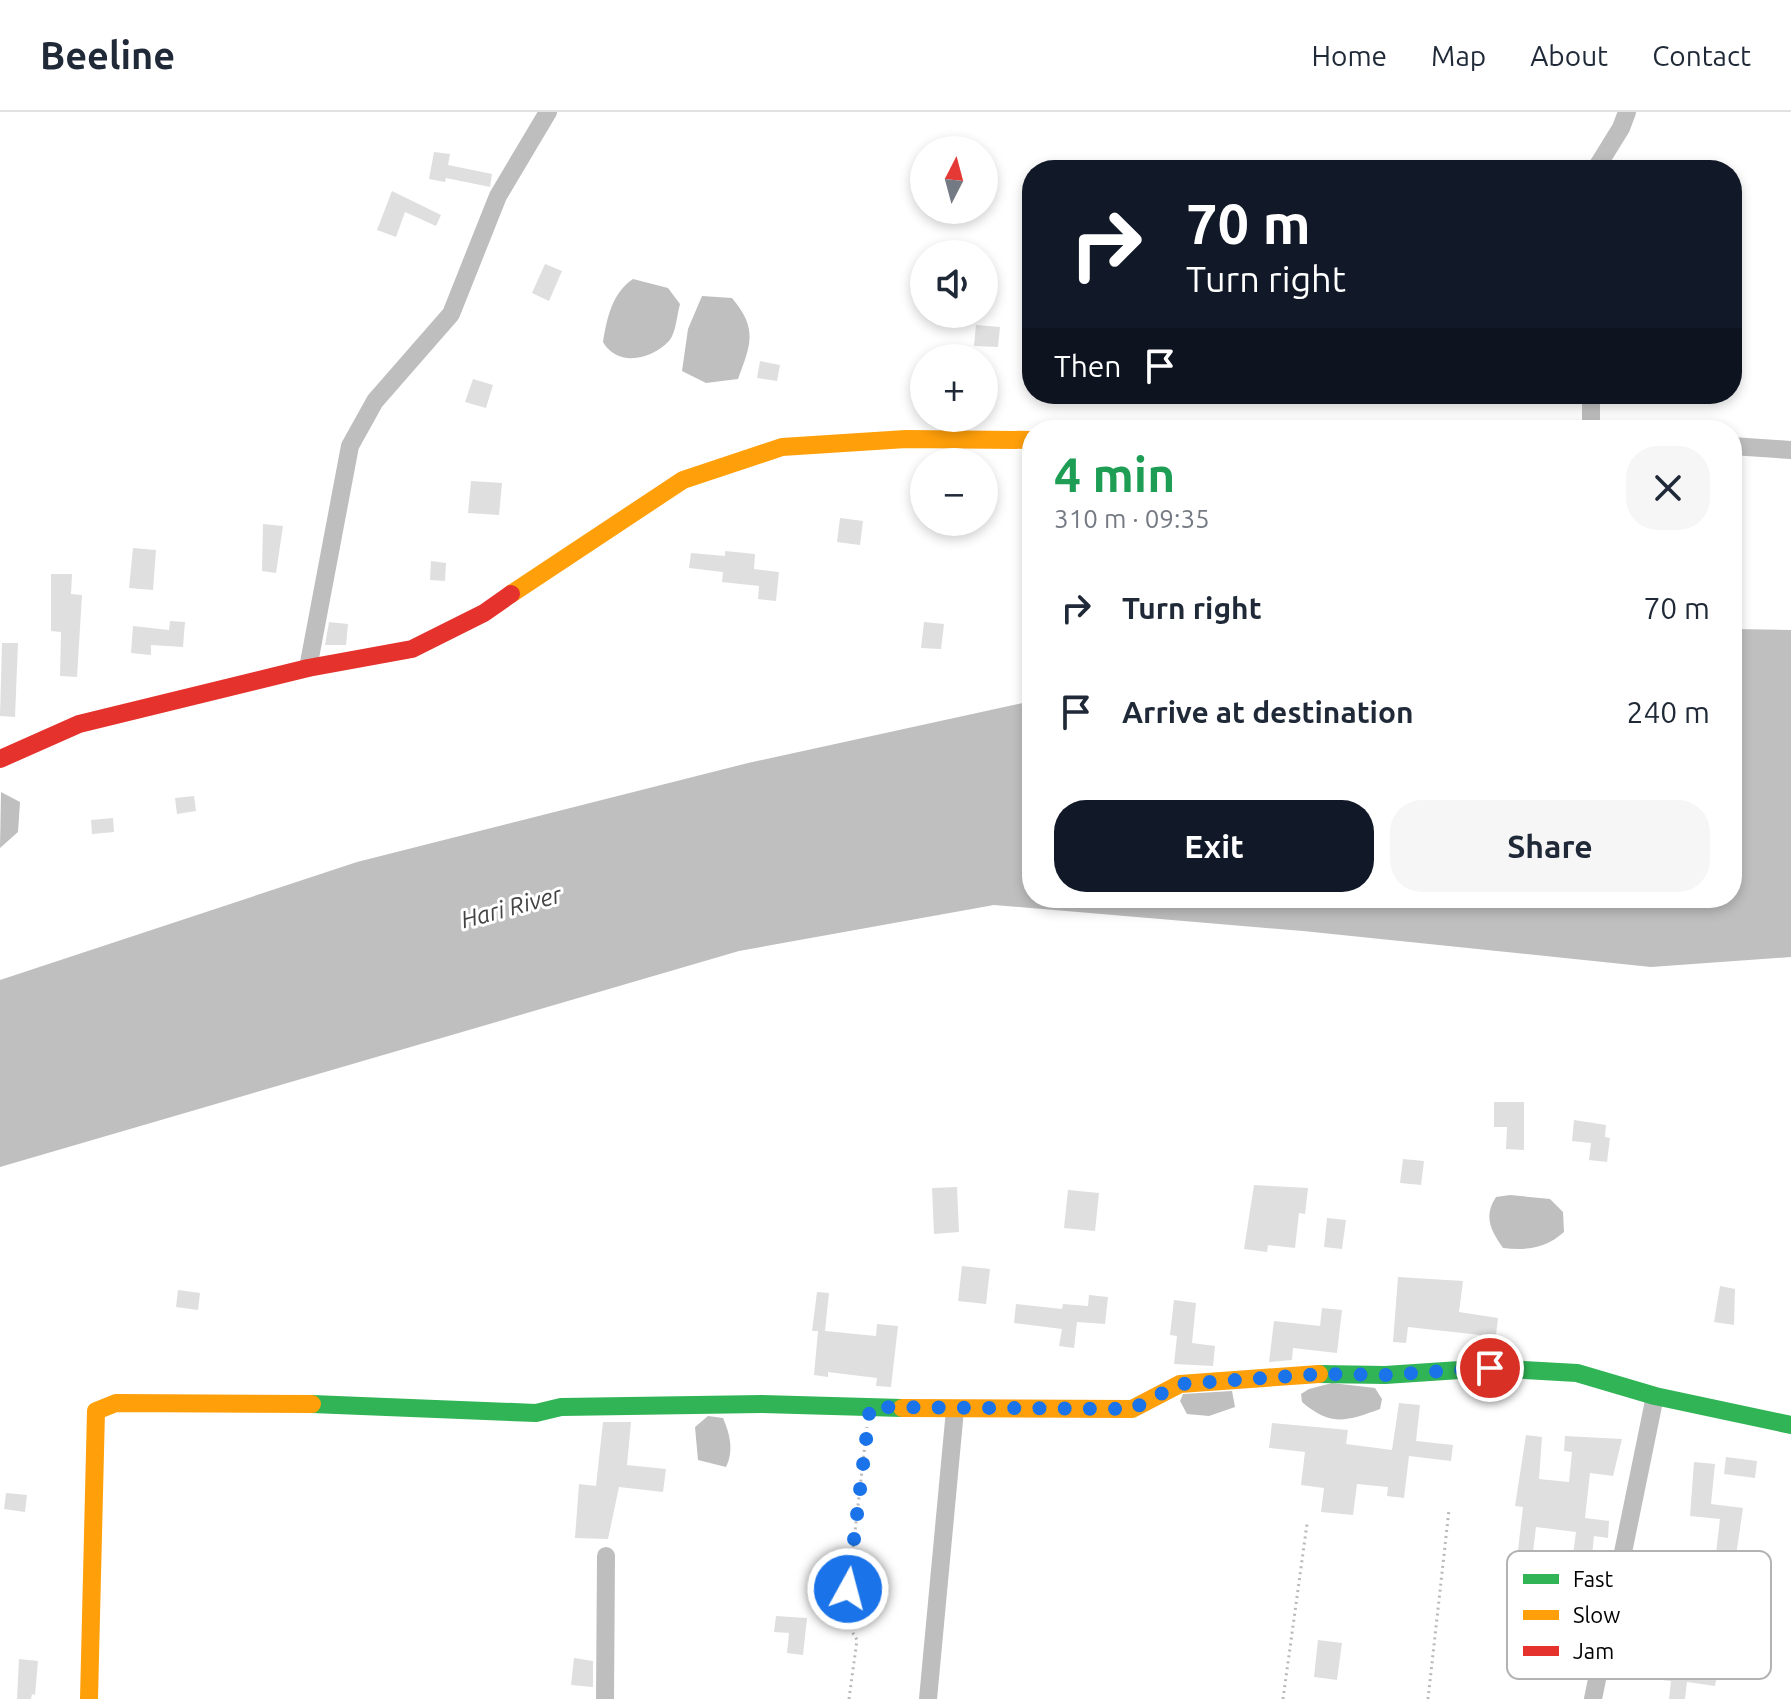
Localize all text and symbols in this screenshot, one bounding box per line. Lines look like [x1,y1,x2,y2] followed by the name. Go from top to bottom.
[40,34,175,76] text: Beeline
[1312,40,1387,71] text: Home
[1431,40,1486,71] text: Map
[1530,40,1608,71] text: About
[1652,40,1751,71] text: Contact
[910,136,998,224] north arrow
[910,136,998,536] map controls
[1054,192,1158,296] icon: right
[1186,192,1311,255] text: 70 m
[910,240,998,328] button: sound
[1186,258,1346,299] text: Turn right
[910,344,998,432] button: +
[1138,344,1182,388] icon: arrive
[1054,349,1122,383] text: Then
[1626,446,1710,530] button: close
[1054,447,1175,501] text: 4 min
[910,448,998,536] button: −
[1054,504,1210,533] text: 310 m · 09:35
[1054,586,1098,630] icon: right
[1122,591,1262,625] text: Turn right
[1643,591,1710,625] text: 70 m
[1054,690,1098,734] icon: arrive
[1122,695,1414,729] text: Arrive at destination
[1626,695,1710,729] text: 240 m
[1054,800,1374,892] button: Exit
[1390,800,1710,892] button: Share
[458,880,565,933] water label: Hari River
[1456,1334,1524,1402] pin
[1468,1346,1512,1390] icon: arrive
[806,1547,890,1631] position arrow
[1507,1551,1771,1679] legend
[1573,1566,1614,1591] text: Fast
[1573,1602,1620,1627] text: Slow
[1573,1638,1614,1663] text: Jam

